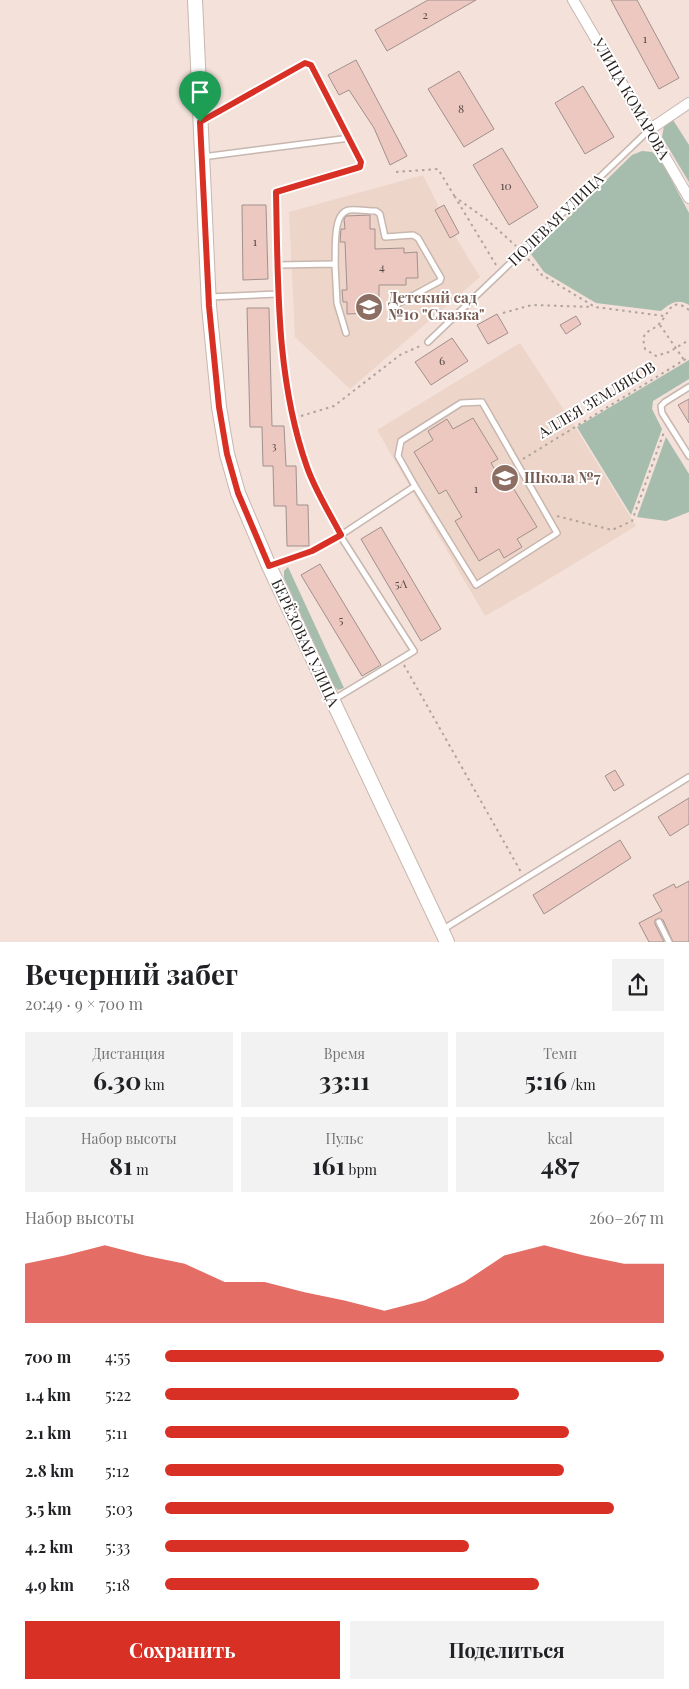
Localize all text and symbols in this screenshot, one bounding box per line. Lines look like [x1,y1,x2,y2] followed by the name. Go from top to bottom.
[422,6,428,22] house number: 2
[643,30,648,46] house number: 1
[588,33,675,163] street label: УЛИЦА КОМАРОВА
[179,71,221,122] pin
[186,78,214,106] icon: arrive
[458,100,464,116] house number: 8
[503,168,608,270] street label: ПОЛЕВАЯ УЛИЦА
[500,177,512,193] house number: 10
[253,233,258,249] house number: 1
[379,258,385,274] house number: 4
[388,287,485,324] place label: Детский сад №10 "Сказка"
[354,292,384,322] school or university icon: Детский сад №10 "Сказка"
[439,352,445,368] house number: 6
[533,356,659,443] street label: АЛЛЕЯ ЗЕМЛЯКОВ
[271,437,277,453] house number: 3
[490,463,520,493] school or university icon: Школа №7
[524,467,601,487] place label: Школа №7
[474,480,479,496] house number: 1
[267,575,345,710] street label: БЕРЁЗОВАЯ УЛИЦА
[395,575,408,591] house number: 5А
[339,611,344,627] house number: 5
[25,955,238,992] text: Вечерний забег
[612,959,664,1011] button: share
[25,993,143,1014] text: 20:49 · 9 × 700 m
[93,1044,165,1063] text: Дистанция
[324,1044,365,1063] text: Время
[543,1044,577,1063] text: Темп
[93,1063,141,1096] text: 6.30
[319,1063,370,1096] text: 33:11
[525,1063,567,1096] text: 5:16
[141,1075,165,1094] text: km
[567,1075,596,1094] text: /km
[81,1129,177,1148] text: Набор высоты
[326,1129,363,1148] text: Пульс
[548,1129,573,1148] text: kcal
[109,1148,133,1181] text: 81
[312,1148,345,1181] text: 161
[541,1148,579,1181] text: 487
[133,1160,149,1179] text: m
[345,1160,377,1179] text: bpm
[25,1207,134,1228] text: Набор высоты
[589,1207,664,1228] text: 260–267 m
[25,1346,71,1367] text: 700 m
[105,1346,130,1367] text: 4:55
[25,1384,71,1405] text: 1.4 km
[105,1384,131,1405] text: 5:22
[25,1422,71,1443] text: 2.1 km
[105,1422,128,1443] text: 5:11
[25,1460,74,1481] text: 2.8 km
[105,1460,129,1481] text: 5:12
[25,1498,71,1519] text: 3.5 km
[105,1498,133,1519] text: 5:03
[25,1536,73,1557] text: 4.2 km
[105,1536,130,1557] text: 5:33
[25,1574,74,1595] text: 4.9 km
[105,1574,130,1595] text: 5:18
[25,1621,340,1679] button: Сохранить
[350,1621,664,1679] button: Поделиться

